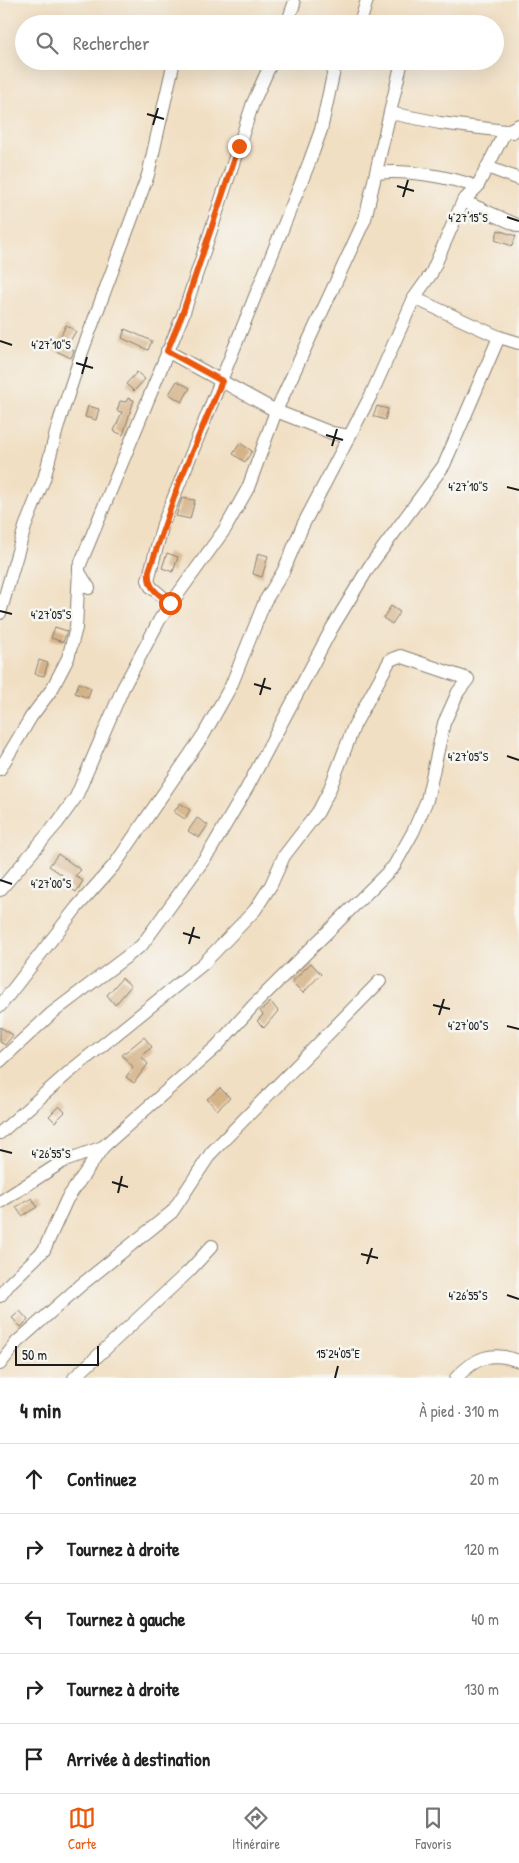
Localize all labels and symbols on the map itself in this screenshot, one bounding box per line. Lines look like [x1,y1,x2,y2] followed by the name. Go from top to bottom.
[228,135,251,158] route end
[448,209,488,226] text: 4°27'15"S
[31,336,71,353] text: 4°27'10"S
[448,478,488,495] text: 4°27'10"S
[159,592,182,615] route start
[31,606,72,623] text: 4°27'05"S
[448,748,489,765] text: 4°27'05"S
[31,875,72,892] text: 4°27'00"S
[448,1017,489,1034] text: 4°27'00"S
[32,1145,71,1162] text: 4°26'55"S
[449,1287,488,1304] text: 4°26'55"S
[15,1343,99,1366] scale bar
[316,1345,361,1362] text: 15°24'05"E

